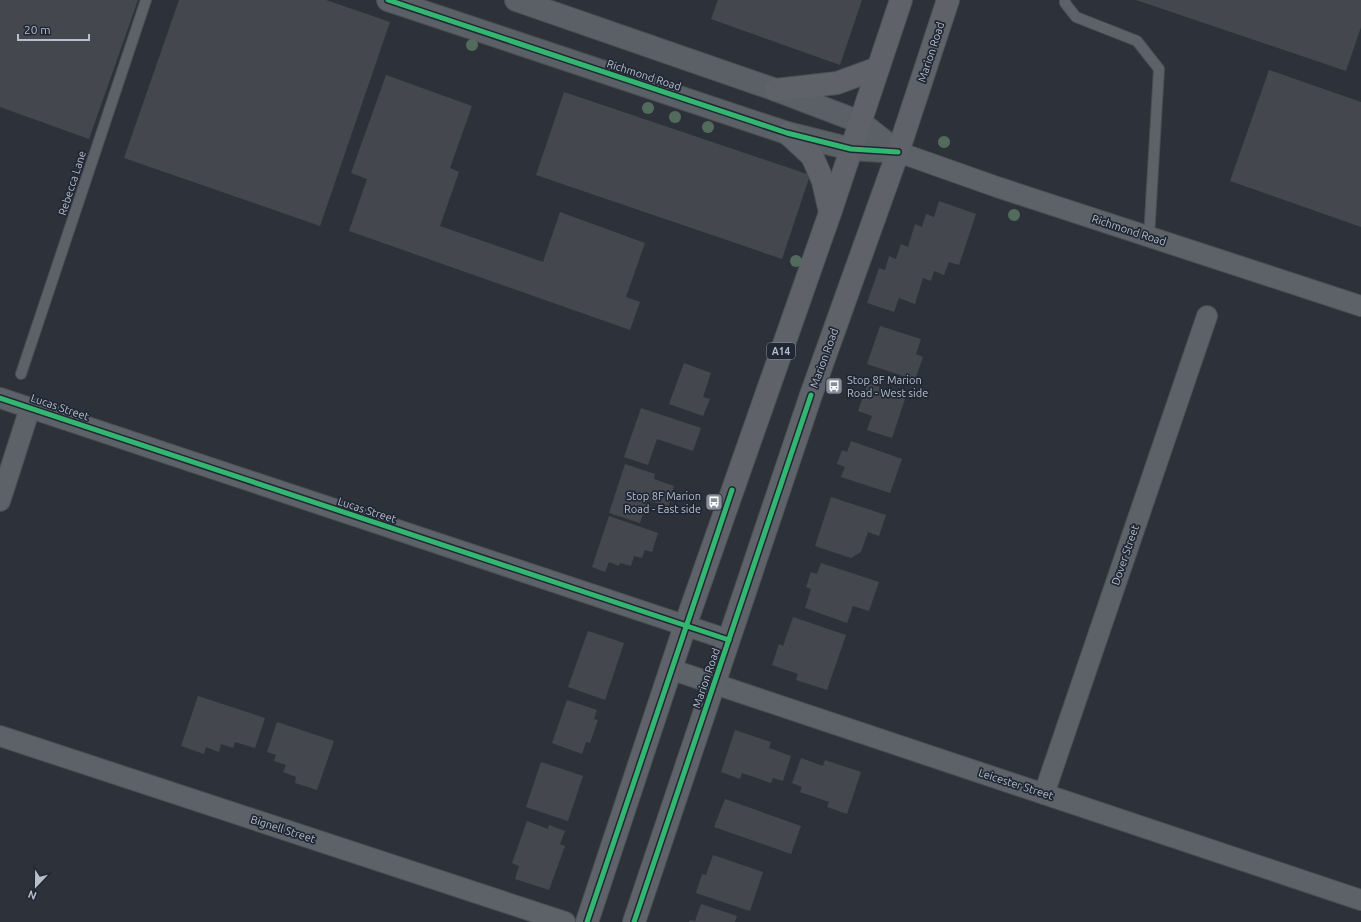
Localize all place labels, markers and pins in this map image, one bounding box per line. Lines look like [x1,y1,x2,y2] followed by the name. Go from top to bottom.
[847,374,928,399] place label: Stop 8F Marion Road - West side
[824,376,844,396] bus stop icon: Stop 8F Marion Road - West side
[624,490,701,515] place label: Stop 8F Marion Road - East side
[704,492,724,512] bus stop icon: Stop 8F Marion Road - East side

